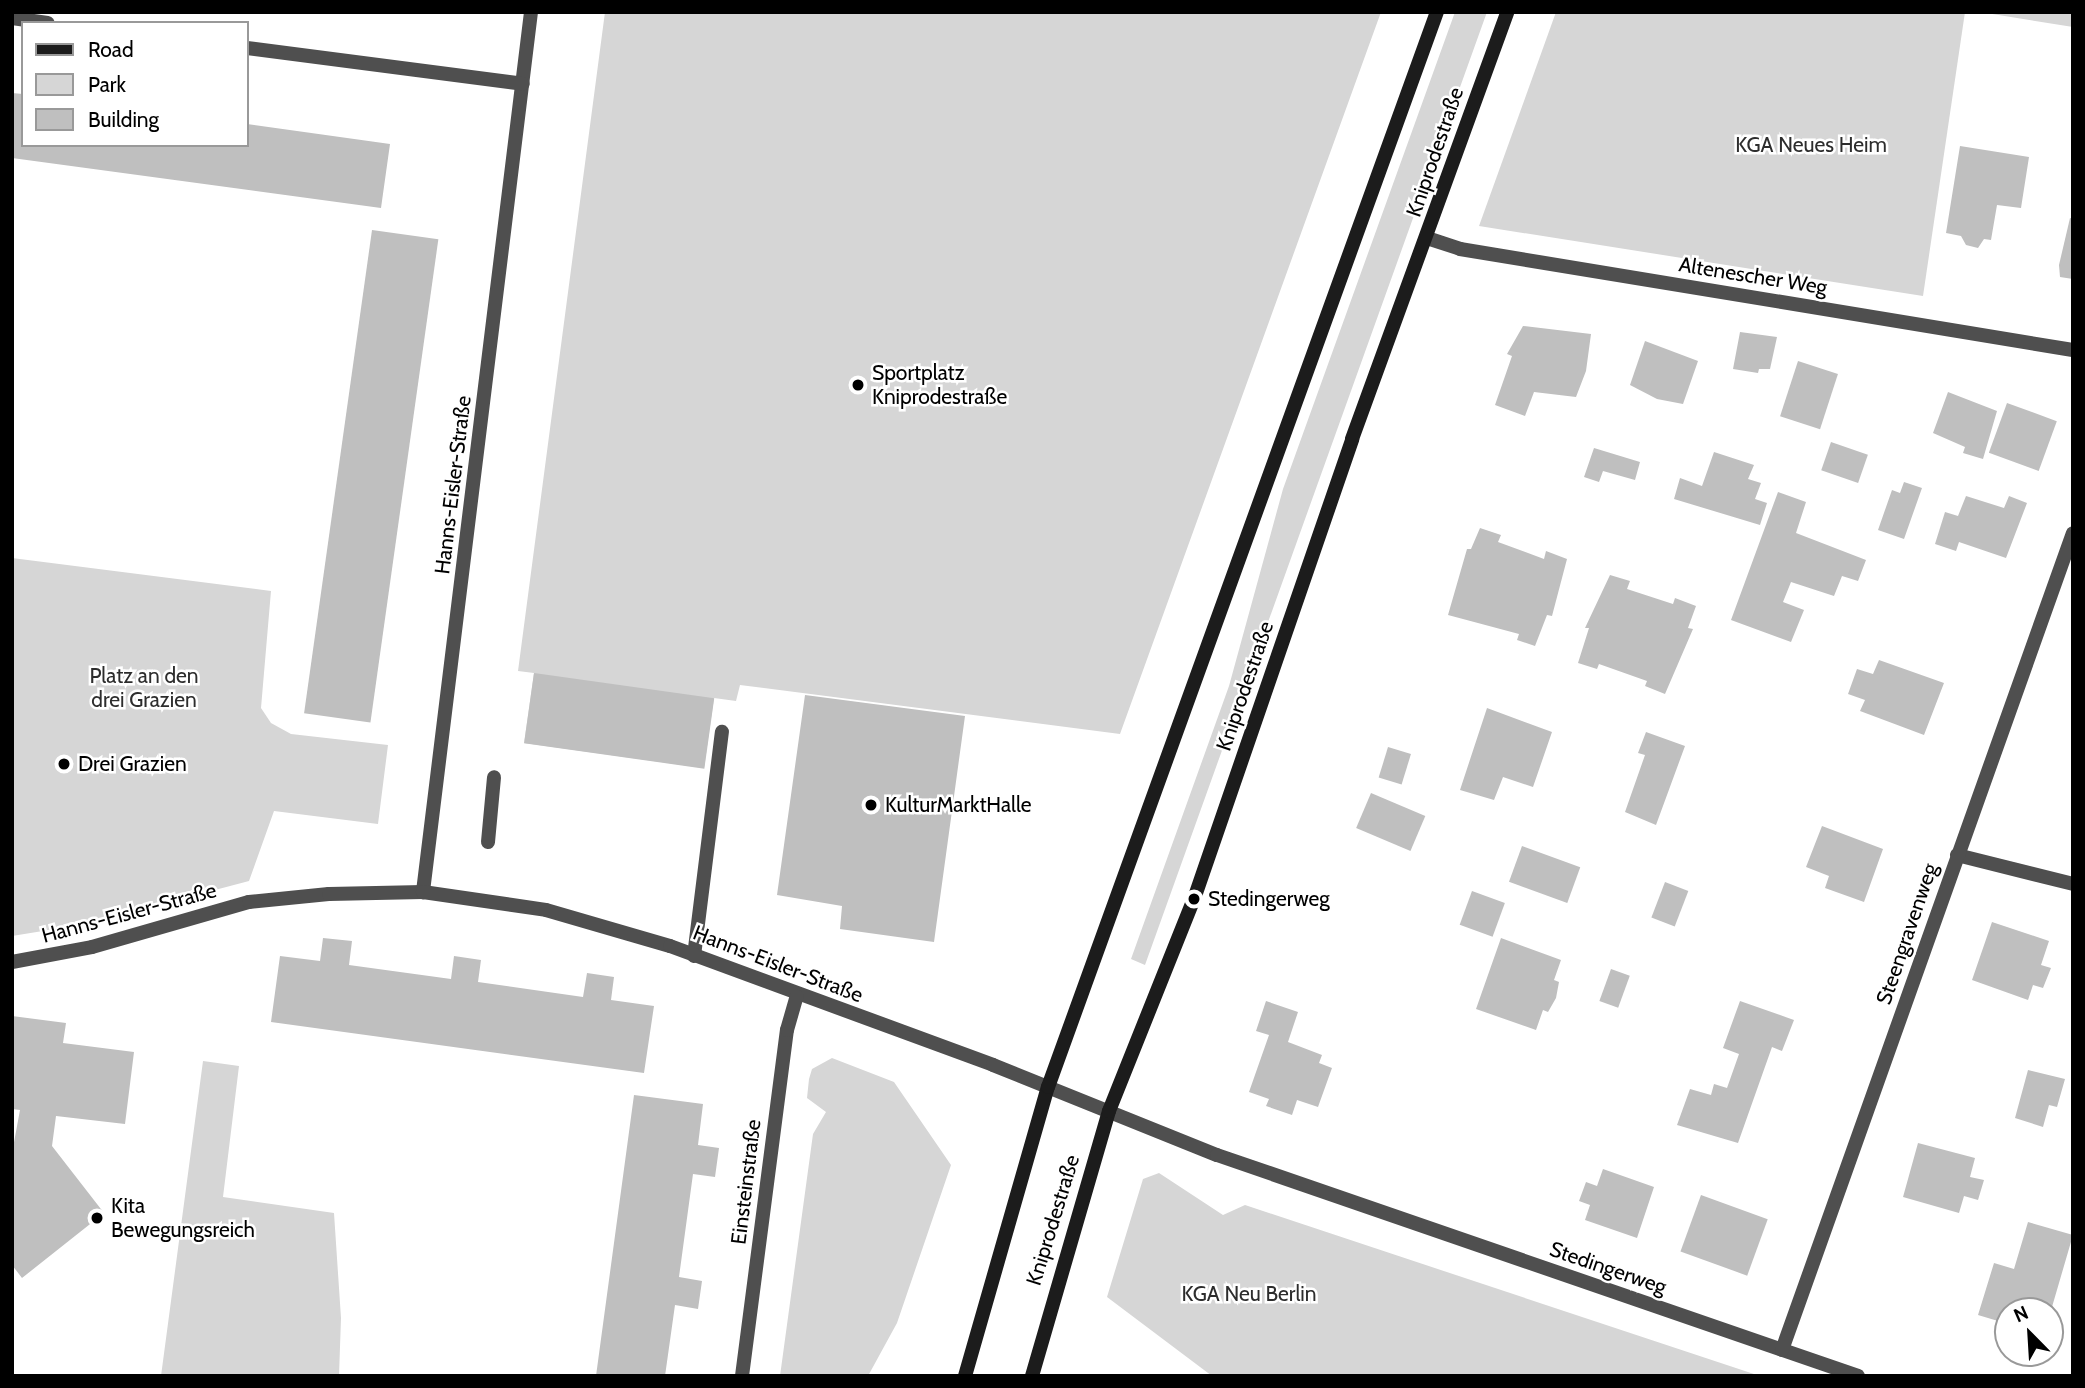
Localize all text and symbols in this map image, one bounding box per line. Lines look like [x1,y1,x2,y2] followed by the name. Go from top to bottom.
[21,21,248,147] legend
[88,37,134,62] text: Road
[88,72,126,97] text: Park
[1401,84,1469,220] street label: Kniprodestraße
[88,107,159,132] text: Building
[1735,132,1887,158] park label: KGA Neues Heim
[1677,252,1829,300] street label: Altenescher Weg
[872,360,1007,410] place label: Sportplatz Kniprodestraße
[850,377,866,393] marker: Sportplatz Kniprodestraße
[430,394,476,576] street label: Hanns-Eisler-Straße
[1211,618,1279,754] street label: Kniprodestraße
[89,663,199,713] park label: Platz an den drei Grazien
[78,751,187,777] place label: Drei Grazien
[56,756,72,772] marker: Drei Grazien
[885,792,1032,818] place label: KulturMarktHalle
[863,797,879,813] marker: KulturMarktHalle
[1871,860,1943,1008] street label: Steengravenweg
[39,878,219,948] street label: Hanns-Eisler-Straße
[1208,886,1330,912] place label: Stedingerweg
[1186,891,1202,907] marker: Stedingerweg
[690,920,866,1008] street label: Hanns-Eisler-Straße
[726,1118,766,1246] street label: Einsteinstraße
[1021,1152,1085,1288] street label: Kniprodestraße
[111,1193,255,1243] place label: Kita Bewegungsreich
[89,1210,105,1226] marker: Kita Bewegungsreich
[1546,1236,1670,1300] street label: Stedingerweg
[1181,1281,1317,1307] park label: KGA Neu Berlin
[1994,1297,2064,1367] north arrow
[2010,1301,2032,1327] text: N

